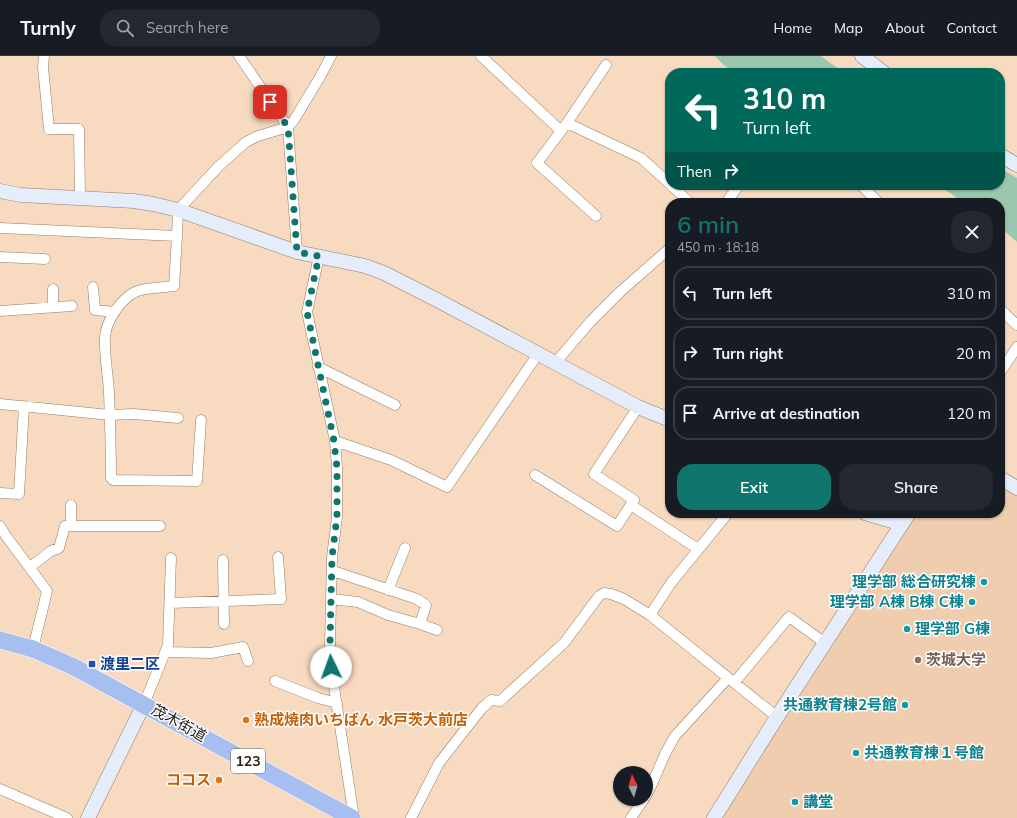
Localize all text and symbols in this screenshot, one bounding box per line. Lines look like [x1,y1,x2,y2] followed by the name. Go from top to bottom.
[100,10,380,46] search box
[20,16,76,40] text: Turnly
[114,17,136,39] icon: search
[146,18,228,37] text: Search here
[773,19,812,37] text: Home
[834,19,863,37] text: Map
[885,19,925,37] text: About
[947,19,997,37] text: Contact
[743,81,826,116] text: 310 m
[677,84,729,136] icon: left
[253,85,287,119] pin
[259,91,281,113] icon: arrive
[743,116,811,139] text: Turn left
[720,160,742,182] icon: right
[677,162,712,181] text: Then
[677,209,739,239] text: 6 min
[951,211,993,253] button: close
[677,239,759,255] text: 450 m · 18:18
[679,282,701,304] icon: left
[713,284,772,303] text: Turn left
[947,284,991,303] text: 310 m
[679,342,701,364] icon: right
[713,344,783,363] text: Turn right
[956,344,991,363] text: 20 m
[679,402,701,424] icon: arrive
[713,404,860,423] text: Arrive at destination
[947,404,991,423] text: 120 m
[677,464,831,510] button: Exit
[839,464,993,510] button: Share
[852,572,976,591] place label: 理学部 総合研究棟
[979,577,989,587] marker: 理学部 総合研究棟
[830,592,964,611] place label: 理学部 A棟 B棟 C棟
[967,597,977,607] marker: 理学部 A棟 B棟 C棟
[915,619,990,638] place label: 理学部 G棟
[902,624,912,634] marker: 理学部 G棟
[310,646,352,688] position arrow
[926,650,986,669] place label: 茨城大学
[100,654,160,673] place label: 渡里二区
[913,655,923,665] marker: 茨城大学
[87,659,97,669] marker: 渡里二区
[783,695,897,714] place label: 共通教育棟2号館
[148,700,210,745] street label: 茂木街道
[900,700,910,710] marker: 共通教育棟2号館
[254,710,468,729] place label: 熟成焼肉いちばん 水戸茨大前店
[241,715,251,725] marker: 熟成焼肉いちばん 水戸茨大前店
[864,743,984,762] place label: 共通教育棟１号館
[851,748,861,758] marker: 共通教育棟１号館
[231,749,265,773] road number: 123
[613,766,653,806] north arrow
[613,766,653,806] map controls
[166,770,211,789] place label: ココス
[214,775,224,785] marker: ココス
[803,792,833,811] place label: 講堂
[790,797,800,807] marker: 講堂

